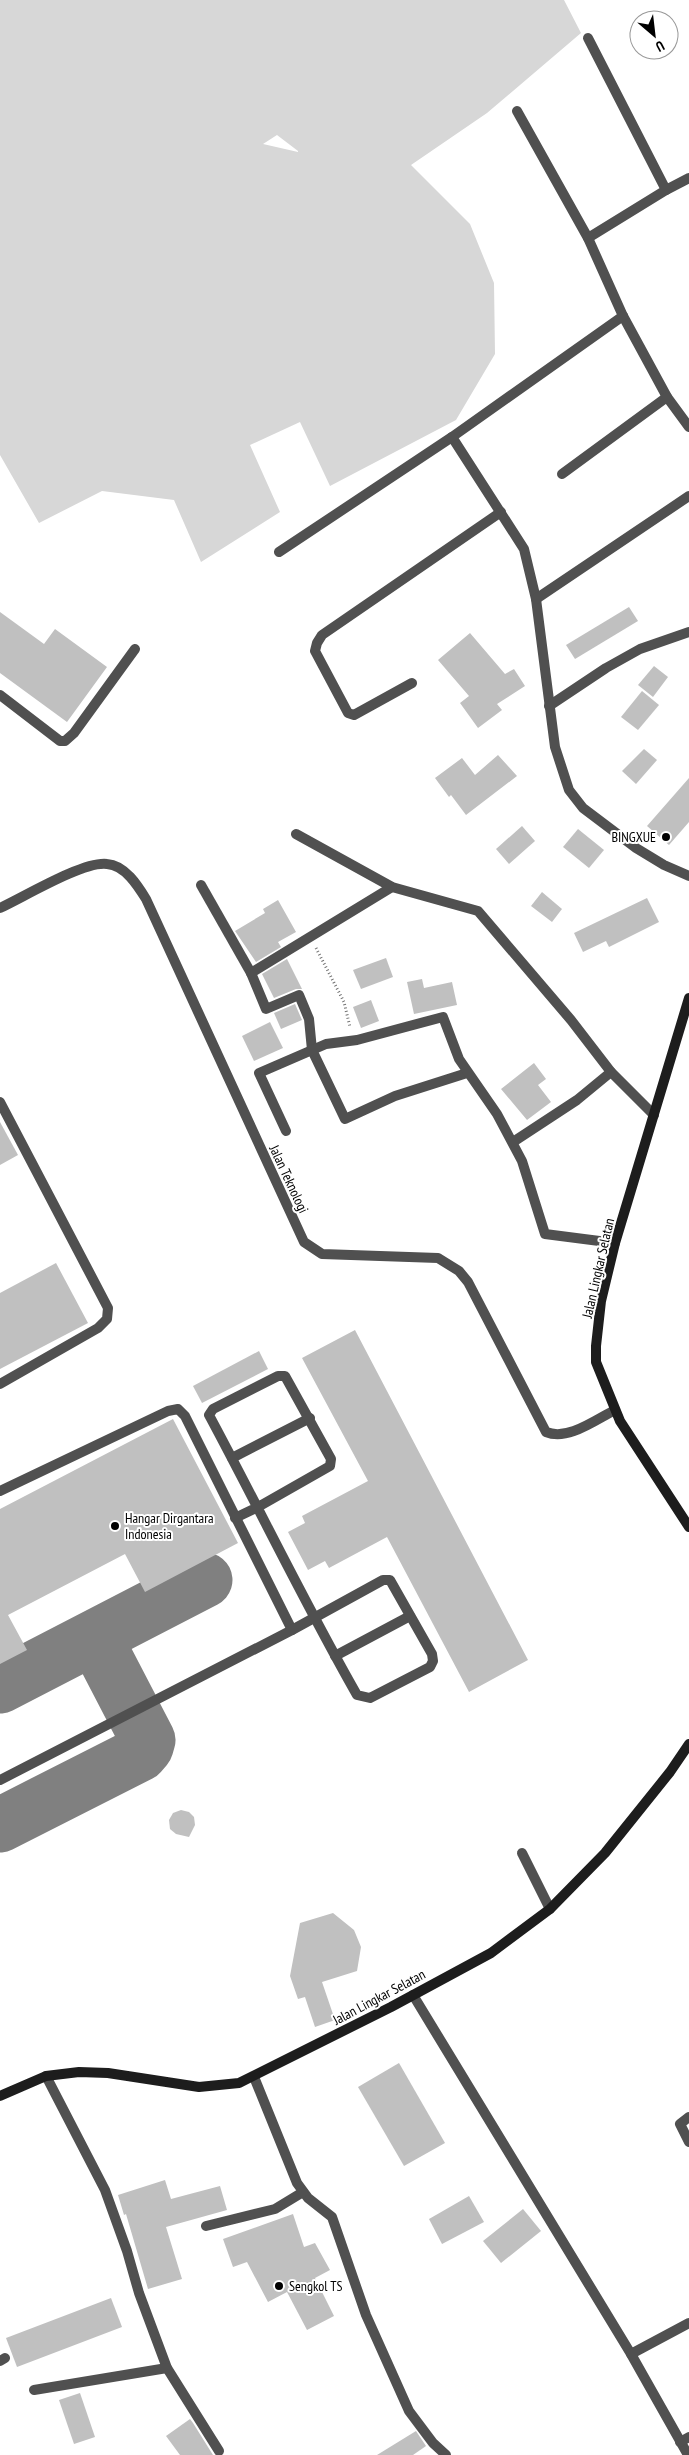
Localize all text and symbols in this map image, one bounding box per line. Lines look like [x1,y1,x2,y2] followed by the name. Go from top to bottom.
[629,10,679,60] north arrow
[653,37,668,56] text: U
[611,828,656,846] place label: BINGXUE
[660,831,672,843] marker: BINGXUE
[265,1141,313,1216] street label: Jalan Teknologi
[578,1216,618,1321] street label: Jalan Lingkar Selatan
[125,1509,214,1543] place label: Hangar Dirgantara Indonesia
[109,1520,121,1532] marker: Hangar Dirgantara Indonesia
[329,1965,428,2029] street label: Jalan Lingkar Selatan
[289,2277,342,2295] place label: Sengkol TS
[273,2280,285,2292] marker: Sengkol TS

